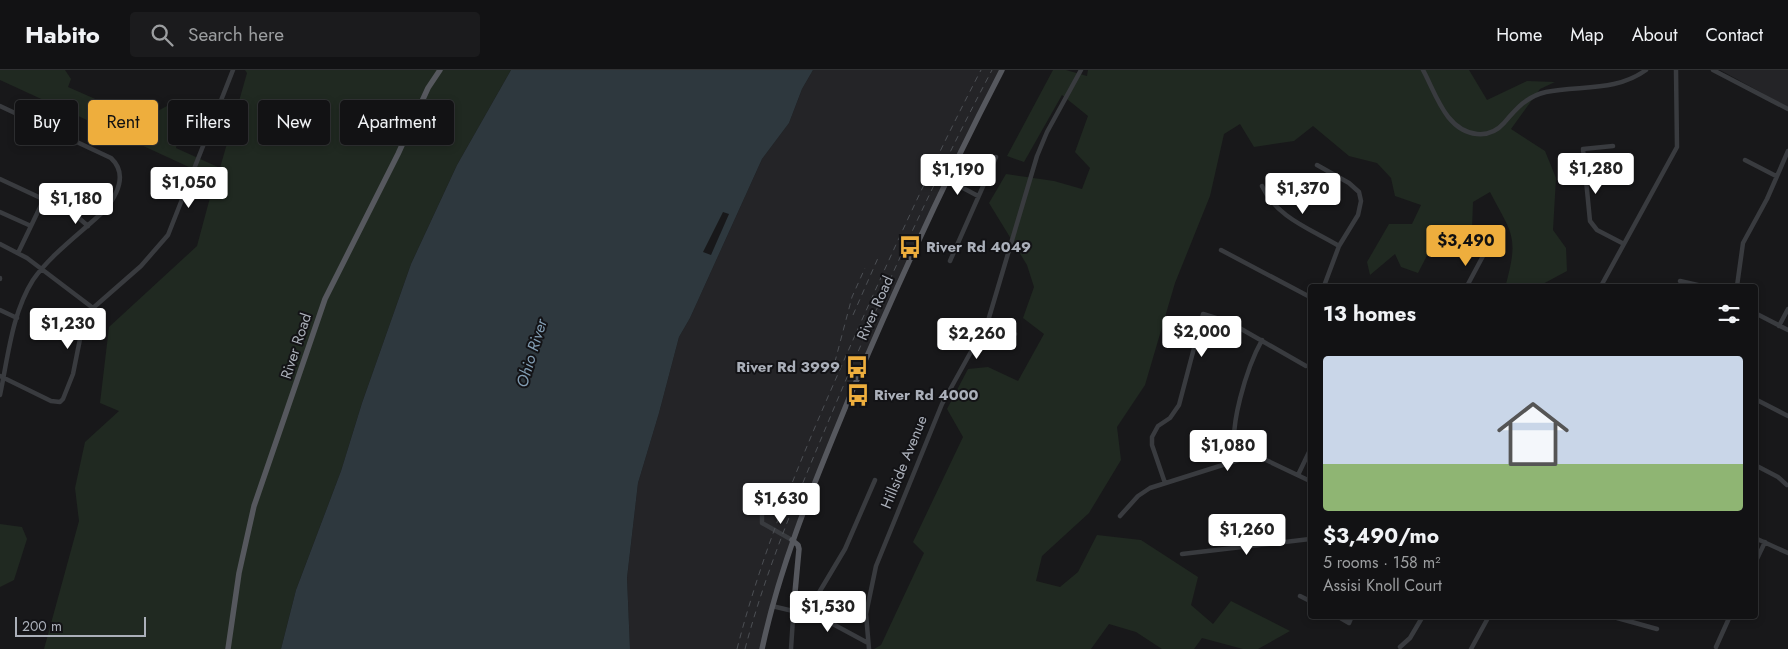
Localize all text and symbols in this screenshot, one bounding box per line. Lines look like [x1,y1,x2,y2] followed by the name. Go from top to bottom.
[130,12,480,57] search box
[25,17,100,52] text: Habito
[148,21,176,49] icon: search
[188,21,284,48] text: Search here
[1496,22,1542,48] text: Home
[1570,22,1604,48] text: Map
[1632,22,1677,48] text: About
[1705,22,1763,48] text: Contact
[15,100,78,145] chip: Buy
[88,100,158,145] chip: Rent
[168,100,248,145] chip: Filters
[258,100,330,145] chip: New
[340,100,454,145] chip: Apartment
[1555,152,1637,195] pin: $1,280
[917,154,999,196] pin: $1,190
[1569,157,1623,180] text: $1,280
[932,158,984,181] text: $1,190
[148,166,230,209] pin: $1,050
[162,171,216,194] text: $1,050
[1262,172,1344,215] pin: $1,370
[1276,177,1330,200] text: $1,370
[35,182,117,225] pin: $1,180
[50,187,102,210] text: $1,180
[1425,224,1507,267] pin: $3,490
[1437,229,1495,252] text: $3,490
[897,234,923,260] bus stop icon: River Rd 4049
[926,236,1031,258] place label: River Rd 4049
[851,272,899,344] street label: River Road
[1323,299,1416,329] text: 13 homes
[1715,300,1743,328] icon: filters
[27,308,109,350] pin: $1,230
[275,310,317,382] street label: River Road
[41,312,95,335] text: $1,230
[510,315,553,390] water label: Ohio River
[1161,316,1243,358] pin: $2,000
[936,318,1018,360] pin: $2,260
[1173,320,1231,343] text: $2,000
[948,322,1006,345] text: $2,260
[844,354,870,380] bus stop icon: River Rd 3999
[736,356,840,378] place label: River Rd 3999
[845,382,871,408] bus stop icon: River Rd 4000
[874,384,979,406] place label: River Rd 4000
[1488,389,1578,479] icon: home
[875,412,933,512] street label: Hillside Avenue
[1187,430,1269,472] pin: $1,080
[1201,434,1255,457] text: $1,080
[740,482,822,525] pin: $1,630
[754,487,808,510] text: $1,630
[1206,514,1288,556] pin: $1,260
[1219,518,1275,541] text: $1,260
[1323,521,1439,551] text: $3,490/mo
[1323,551,1441,574] text: 5 rooms · 158 m²
[1323,574,1442,597] text: Assisi Knoll Court
[787,590,869,633] pin: $1,530
[801,595,855,618] text: $1,530
[15,614,146,637] scale bar
[22,616,62,636] text: 200 m

